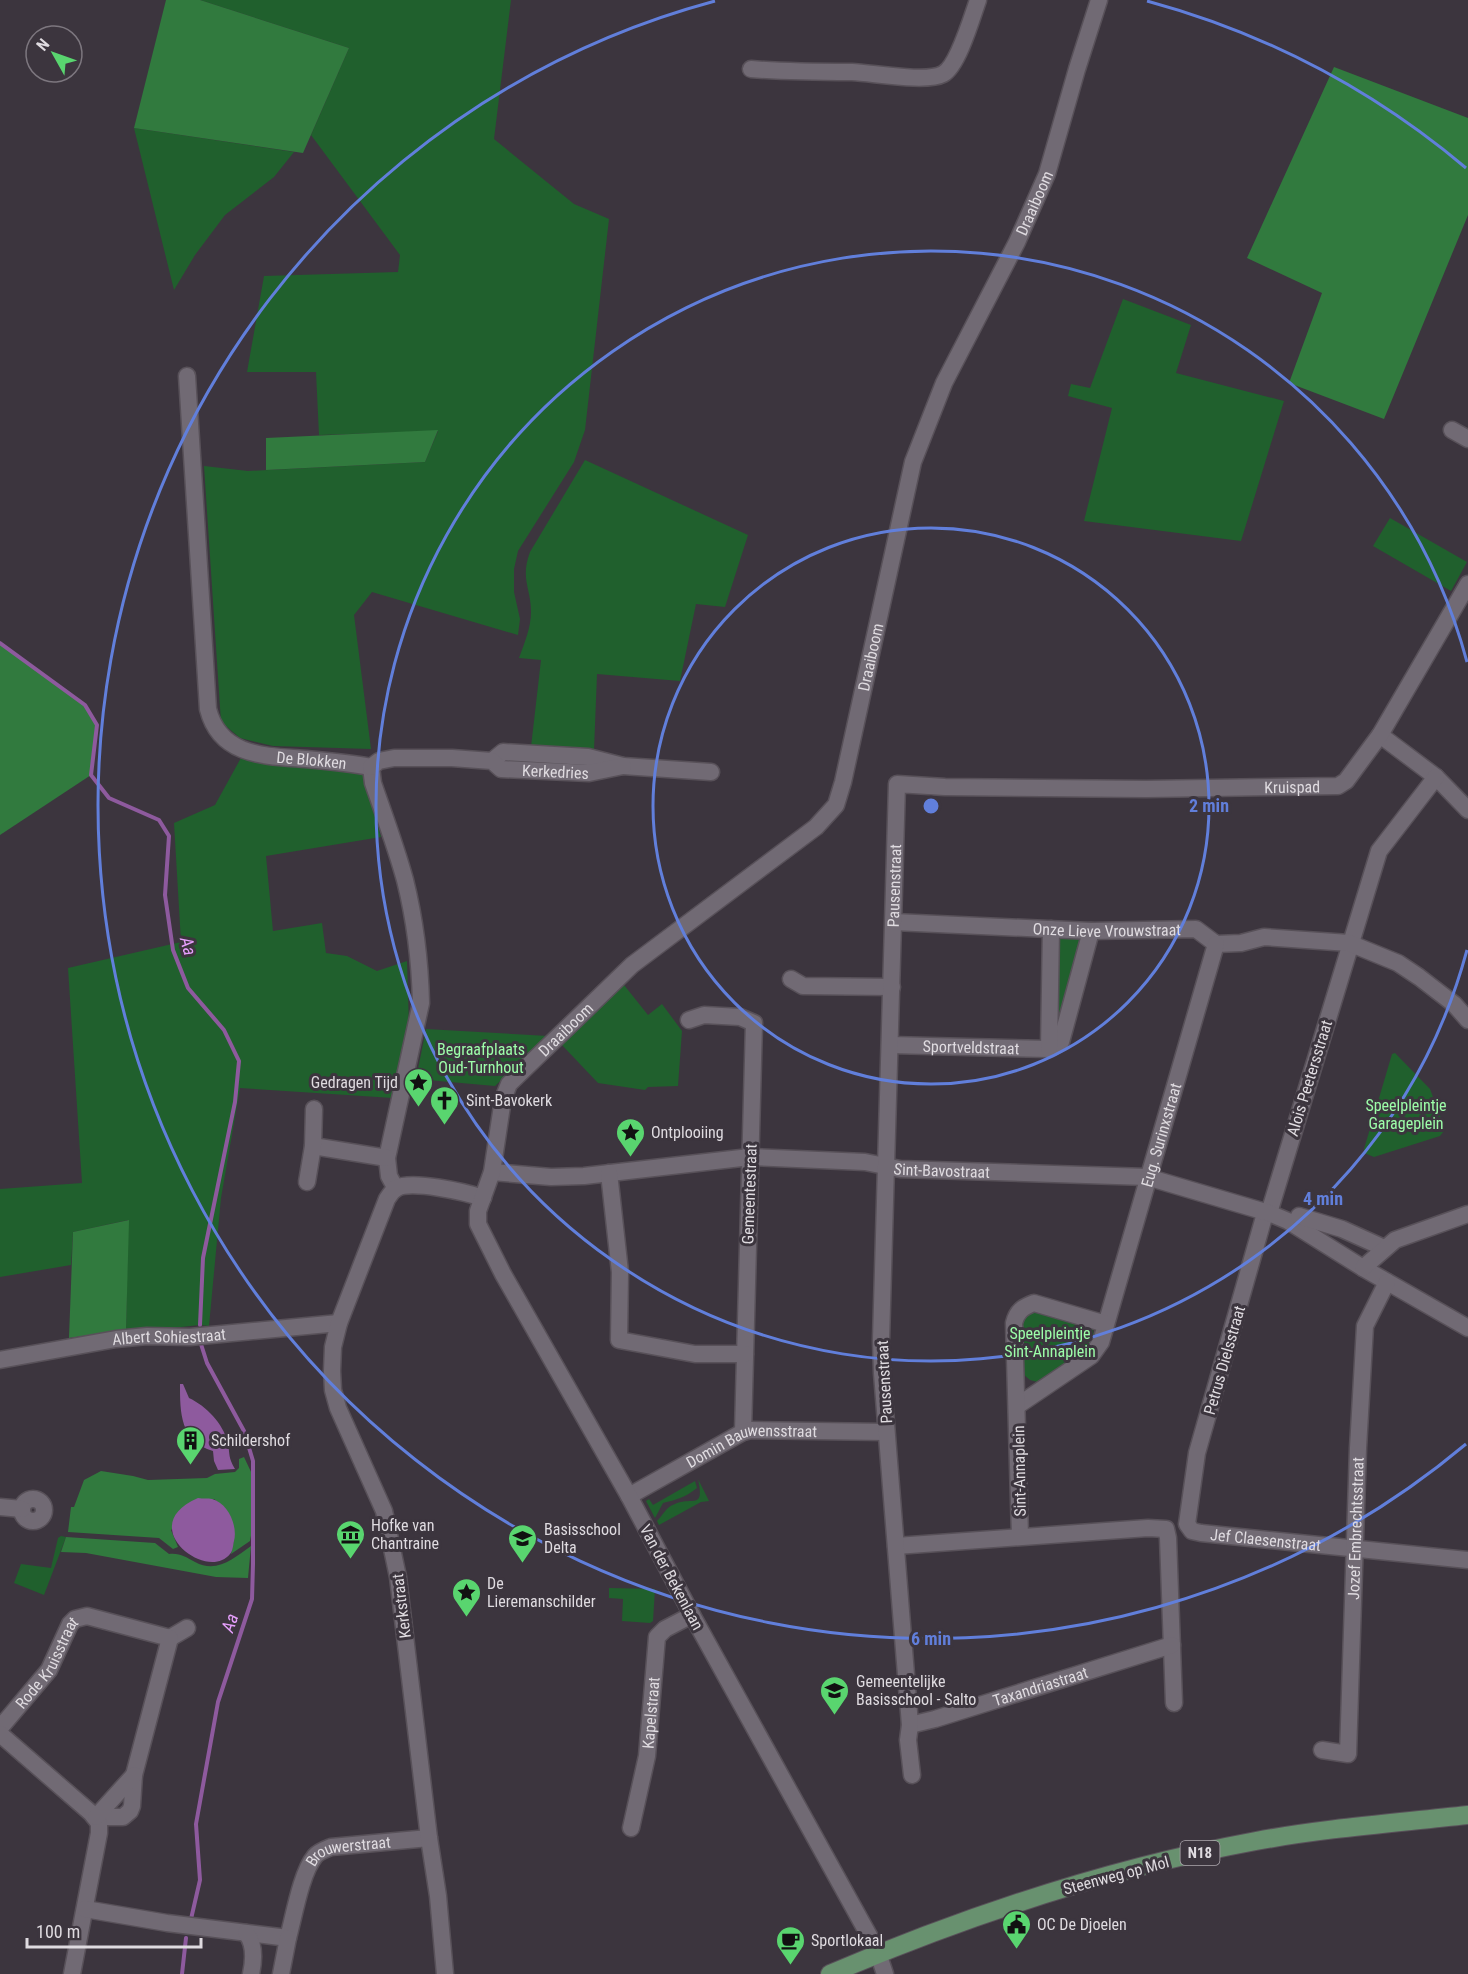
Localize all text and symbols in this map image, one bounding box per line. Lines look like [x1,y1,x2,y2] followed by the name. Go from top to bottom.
[24,24,84,84] north arrow
[32,35,53,55] text: N
[1012,168,1057,238] street label: Draaiboom
[854,622,887,693] street label: Draaiboom
[276,748,348,773] street label: De Blokken
[522,761,589,783] street label: Kerkedries
[1264,777,1320,797] street label: Kruispad
[1189,795,1229,816] text: 2 min
[921,796,941,816] centre of rings
[884,843,905,928] street label: Pausenstraat
[1032,919,1181,941] street label: Onze Lieve Vrouwstraat
[176,933,201,958] water label: Aa
[535,999,597,1060] street label: Draaiboom
[1283,1018,1336,1138] street label: Alois Peetersstraat
[922,1037,1020,1058] street label: Sportveldstraat
[437,1040,525,1077] park label: Begraafplaats Oud-Turnhout
[403,1066,435,1108] place icon: Gedragen Tijd
[311,1073,398,1092] place label: Gedragen Tijd
[1137,1081,1185,1189] street label: Eug. Surinxstraat
[429,1084,461,1126] church icon: Sint-Bavokerk
[466,1091,553,1110] place label: Sint-Bavokerk
[1365,1096,1447,1133] park label: Speelpleintje Garageplein
[614,1116,646,1158] place icon: Ontplooiing
[651,1123,724,1142] place label: Ontplooiing
[738,1143,761,1245] street label: Gemeentestraat
[892,1159,990,1182] street label: Sint-Bavostraat
[1303,1188,1343,1209] text: 4 min
[1200,1303,1249,1417] street label: Petrus Dielsstraat
[1004,1324,1096,1361] park label: Speelpleintje Sint-Annaplein
[111,1325,227,1349] street label: Albert Sohiestraat
[873,1340,896,1424] street label: Pausenstraat
[683,1421,817,1472] street label: Domin Bauwensstraat
[174,1424,206,1466] building icon: Schildershof
[1009,1425,1030,1517] street label: Sint-Annaplein
[211,1431,290,1450] place label: Schildershof
[1344,1457,1368,1600] street label: Jozef Embrechtsstraat
[371,1516,439,1553] place label: Hofke van Chantraine
[334,1518,366,1560] museum icon: Hofke van Chantraine
[544,1520,621,1557] place label: Basisschool Delta
[636,1521,707,1633] street label: Van der Bekenlaan
[507,1522,539,1564] school or university icon: Basisschool Delta
[1209,1525,1322,1555] street label: Jef Claesenstraat
[388,1572,415,1639] street label: Kerkstraat
[487,1574,596,1611] place label: De Lieremanschilder
[450,1576,482,1618] place icon: De Lieremanschilder
[216,1611,242,1636] water label: Aa
[12,1613,82,1713] street label: Rode Kruisstraat
[911,1628,951,1649] text: 6 min
[991,1663,1090,1710] street label: Taxandriastraat
[856,1672,976,1709] place label: Gemeentelijke Basisschool - Salto
[819,1674,851,1716] school or university icon: Gemeentelijke Basisschool - Salto
[639,1676,664,1750] street label: Kapelstraat
[302,1833,392,1870] street label: Brouwerstraat
[1180,1841,1220,1865] road number: N18
[1061,1852,1171,1899] street label: Steenweg op Mol
[1000,1908,1032,1950] public building icon: OC De Djoelen
[27,1911,201,1949] scale bar
[1037,1915,1127,1934] place label: OC De Djoelen
[36,1921,80,1942] text: 100 m
[774,1924,806,1966] cafe icon: Sportlokaal
[811,1931,883,1950] place label: Sportlokaal

